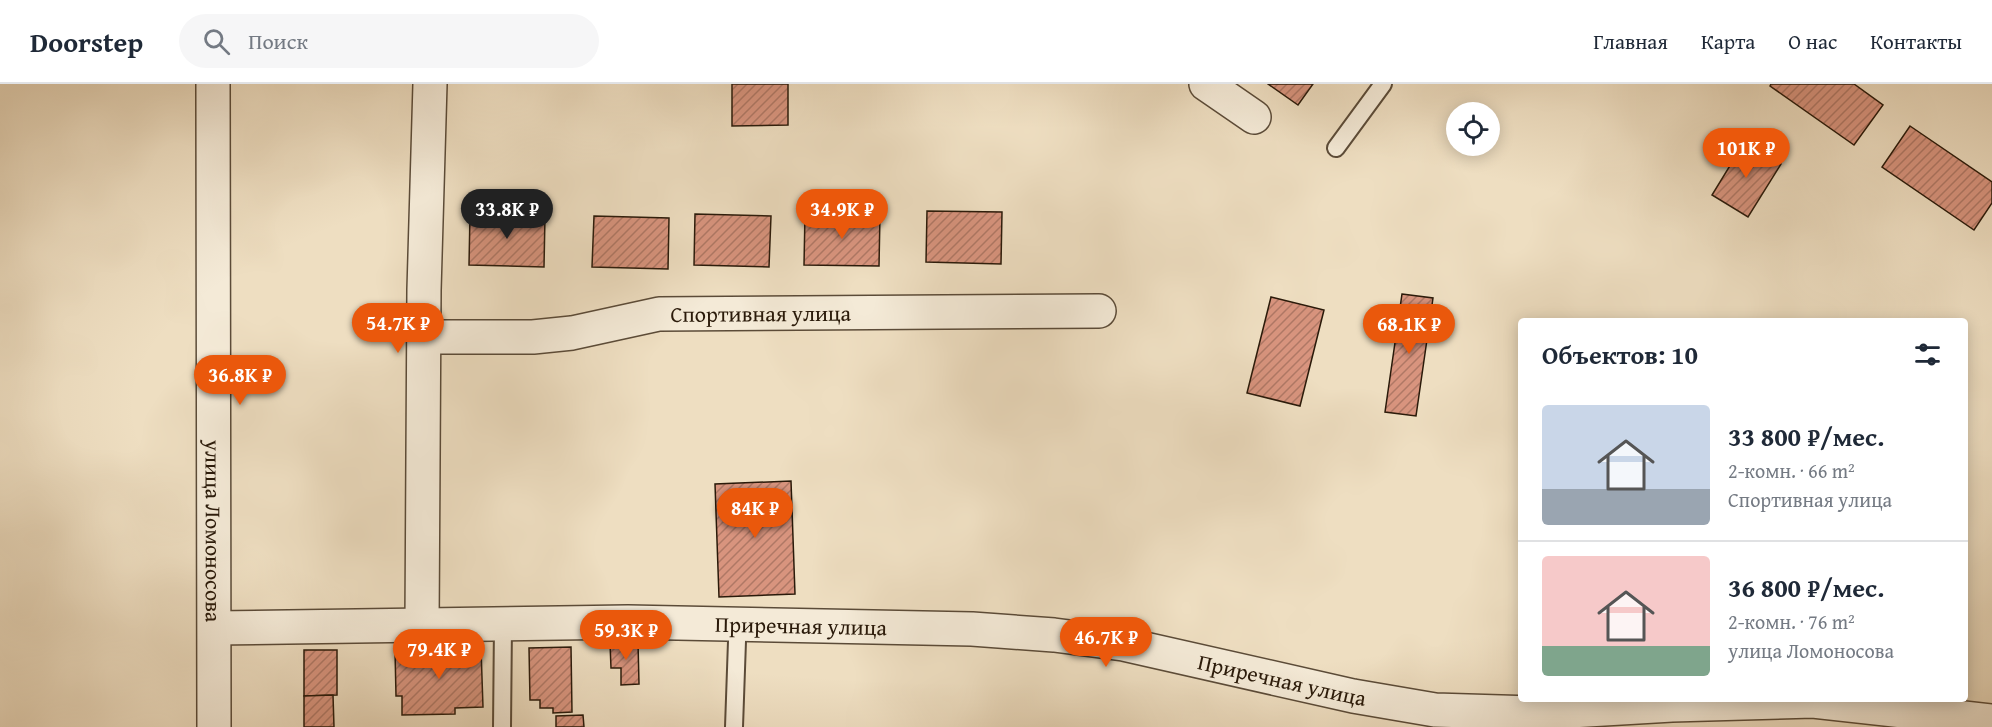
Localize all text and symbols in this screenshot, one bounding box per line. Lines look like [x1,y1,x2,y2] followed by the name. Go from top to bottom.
[179,14,599,68] search box
[30,21,143,62] text: Doorstep
[200,25,233,58] icon: search
[248,25,308,57] text: Поиск
[1593,26,1668,57] text: Главная
[1701,26,1755,57] text: Карта
[1788,26,1837,57] text: О нас
[1870,26,1962,57] text: Контакты
[1446,102,1500,156] map controls
[1446,102,1500,156] button: locate
[1697,128,1795,179] pin: 101K ₽
[1717,133,1775,162] text: 101K ₽
[452,189,562,240] pin: 33.8K ₽
[787,189,897,240] pin: 34.9K ₽
[475,194,539,223] text: 33.8K ₽
[810,194,874,223] text: 34.9K ₽
[670,297,852,330] street label: Спортивная улица
[343,303,453,354] pin: 54.7K ₽
[1354,304,1464,355] pin: 68.1K ₽
[366,308,430,337] text: 54.7K ₽
[1377,309,1441,338] text: 68.1K ₽
[1542,335,1698,374] text: Объектов: 10
[1911,338,1944,371] icon: filters
[185,355,295,406] pin: 36.8K ₽
[208,360,272,389] text: 36.8K ₽
[1728,417,1884,456] text: 33 800 ₽/мес.
[1590,429,1662,501] icon: home
[198,439,230,623] street label: улица Ломоносова
[1728,456,1855,485] text: 2-комн. · 66 m²
[1728,485,1892,514] text: Спортивная улица
[713,488,797,539] pin: 84K ₽
[731,493,779,522] text: 84K ₽
[1728,568,1884,607] text: 36 800 ₽/мес.
[1590,580,1662,652] icon: home
[1728,607,1855,636] text: 2-комн. · 76 m²
[715,608,888,643] street label: Приречная улица
[571,610,681,661] pin: 59.3K ₽
[594,615,658,644] text: 59.3K ₽
[1051,617,1161,668] pin: 46.7K ₽
[1074,622,1138,651] text: 46.7K ₽
[384,629,494,680] pin: 79.4K ₽
[407,634,471,663] text: 79.4K ₽
[1728,636,1894,665] text: улица Ломоносова
[1195,645,1369,714] street label: Приречная улица

